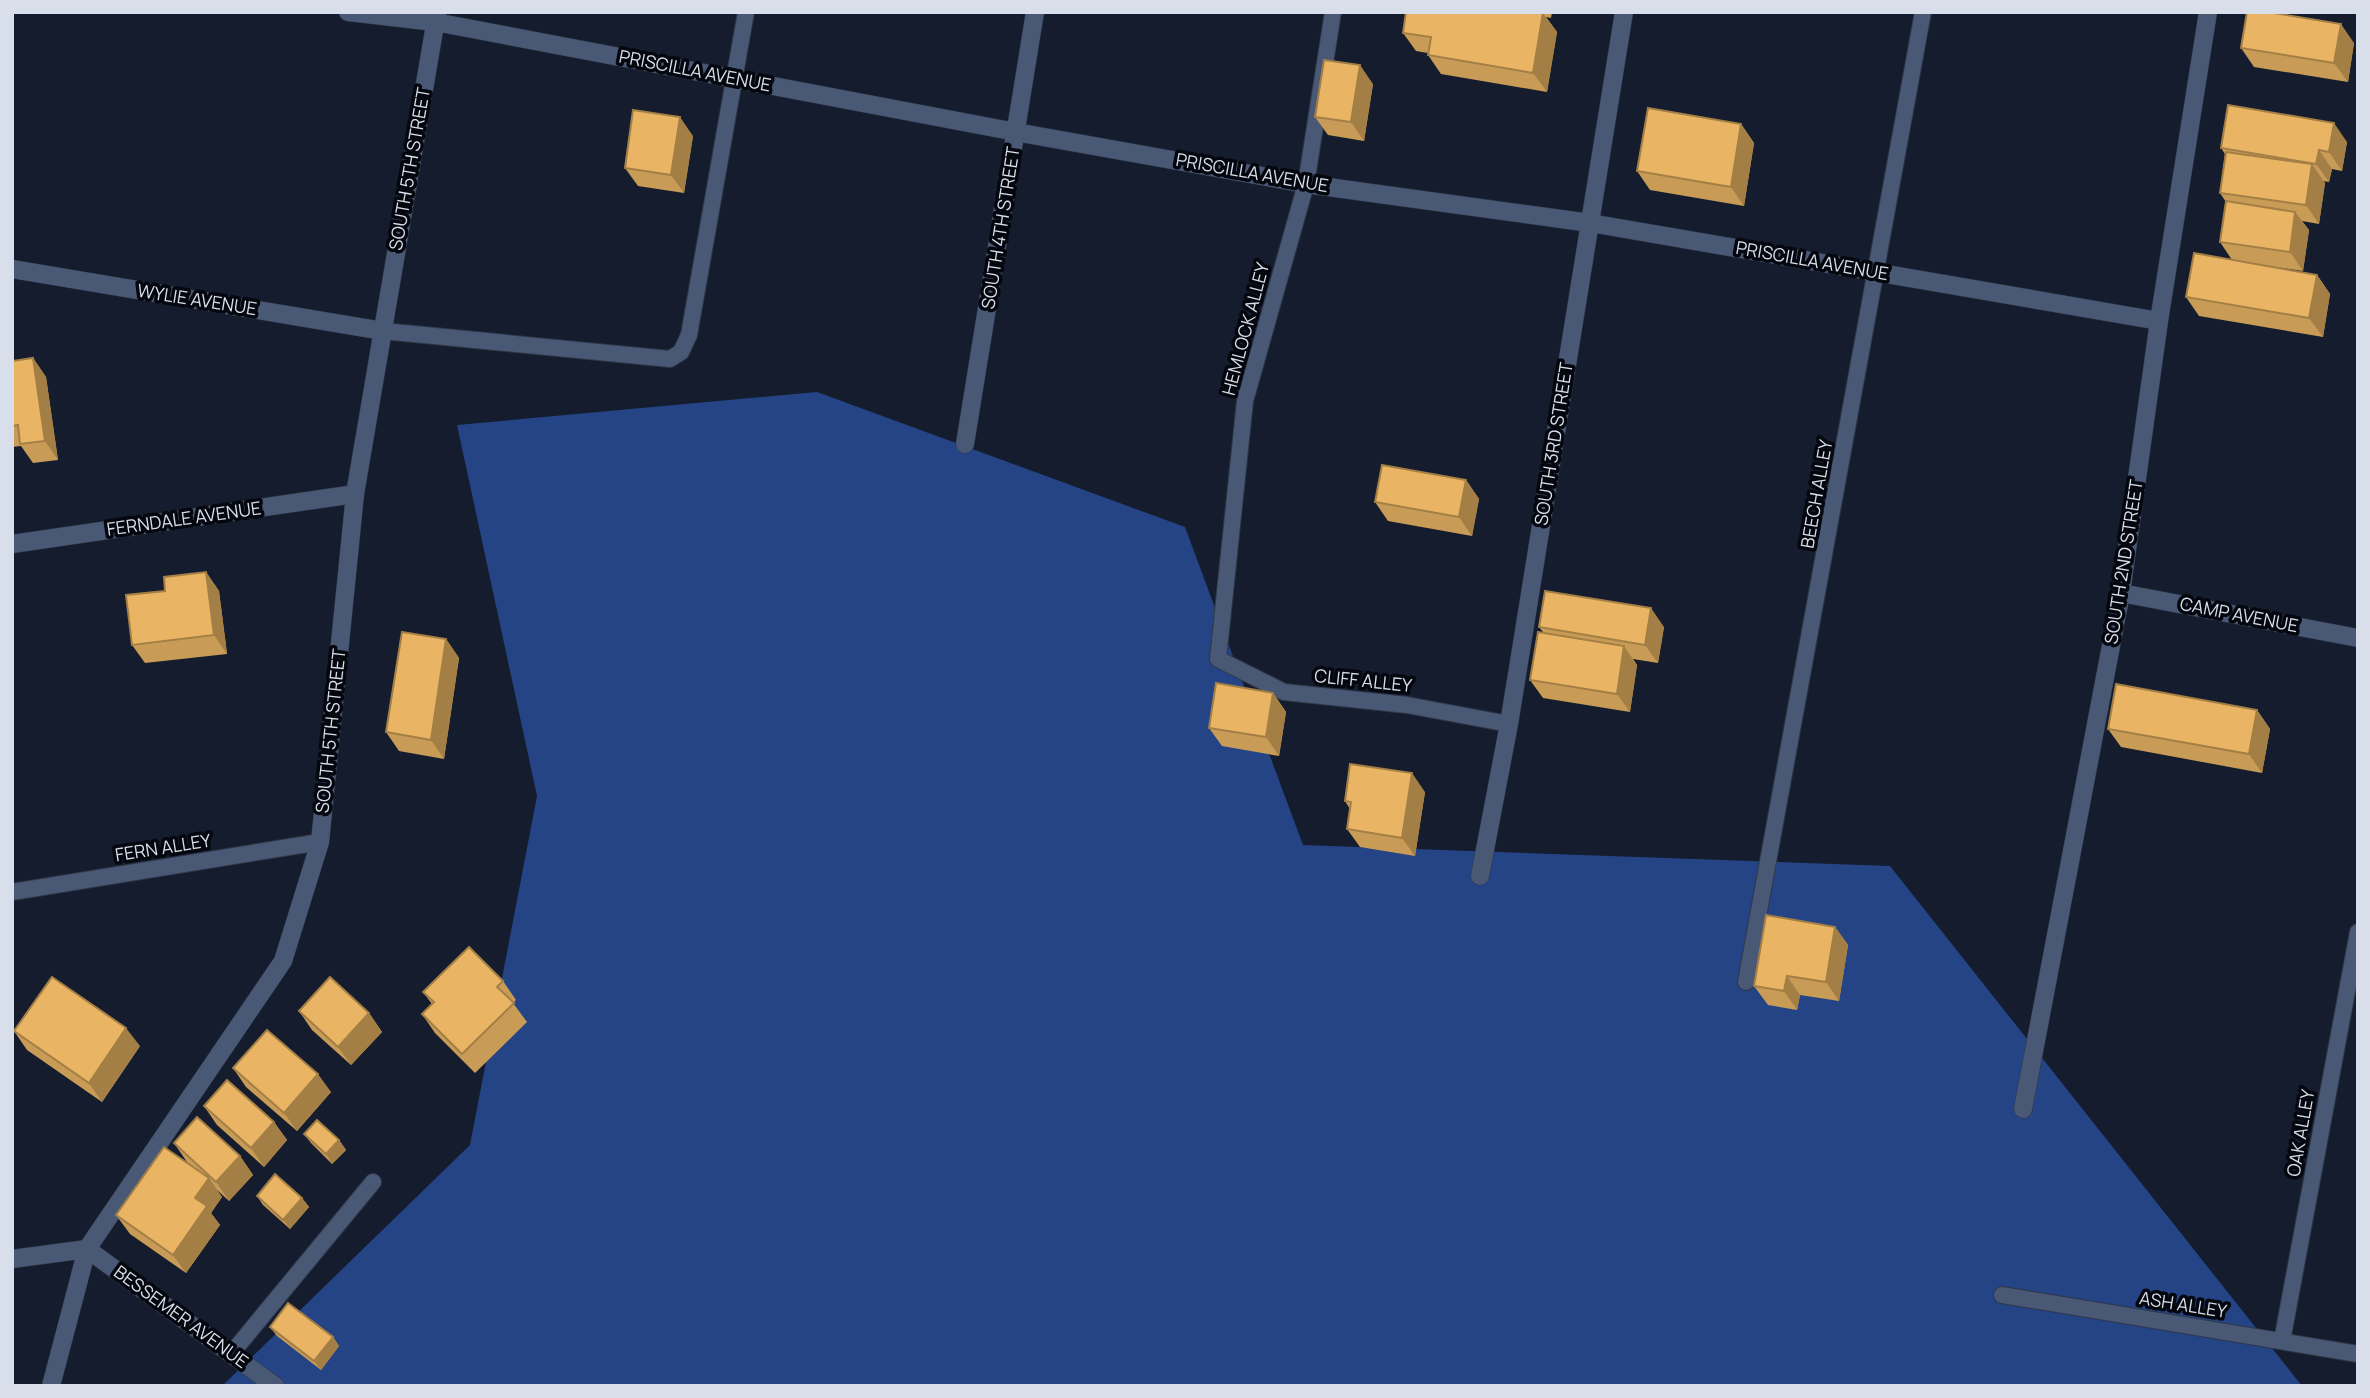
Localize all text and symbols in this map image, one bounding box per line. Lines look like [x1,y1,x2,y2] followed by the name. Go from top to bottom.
[617,44,773,97] street label: PRISCILLA AVENUE
[383,85,435,252] street label: SOUTH 5TH STREET
[975,145,1025,311] street label: SOUTH 4TH STREET
[1174,147,1330,197] street label: PRISCILLA AVENUE
[1734,235,1890,285] street label: PRISCILLA AVENUE
[1216,259,1275,398] street label: HEMLOCK ALLEY
[136,278,259,320] street label: WYLIE AVENUE
[1528,360,1578,527] street label: SOUTH 3RD STREET
[1795,437,1838,550] street label: BEECH ALLEY
[2098,478,2148,646] street label: SOUTH 2ND STREET
[105,495,263,541] street label: FERNDALE AVENUE
[2178,591,2300,637] street label: CAMP AVENUE
[309,647,351,814] street label: SOUTH 5TH STREET
[1313,663,1414,697] street label: CLIFF ALLEY
[113,827,213,866] street label: FERN ALLEY
[2281,1086,2320,1178] street label: OAK ALLEY
[110,1259,254,1373] street label: BESSEMER AVENUE
[2138,1285,2230,1323] street label: ASH ALLEY

